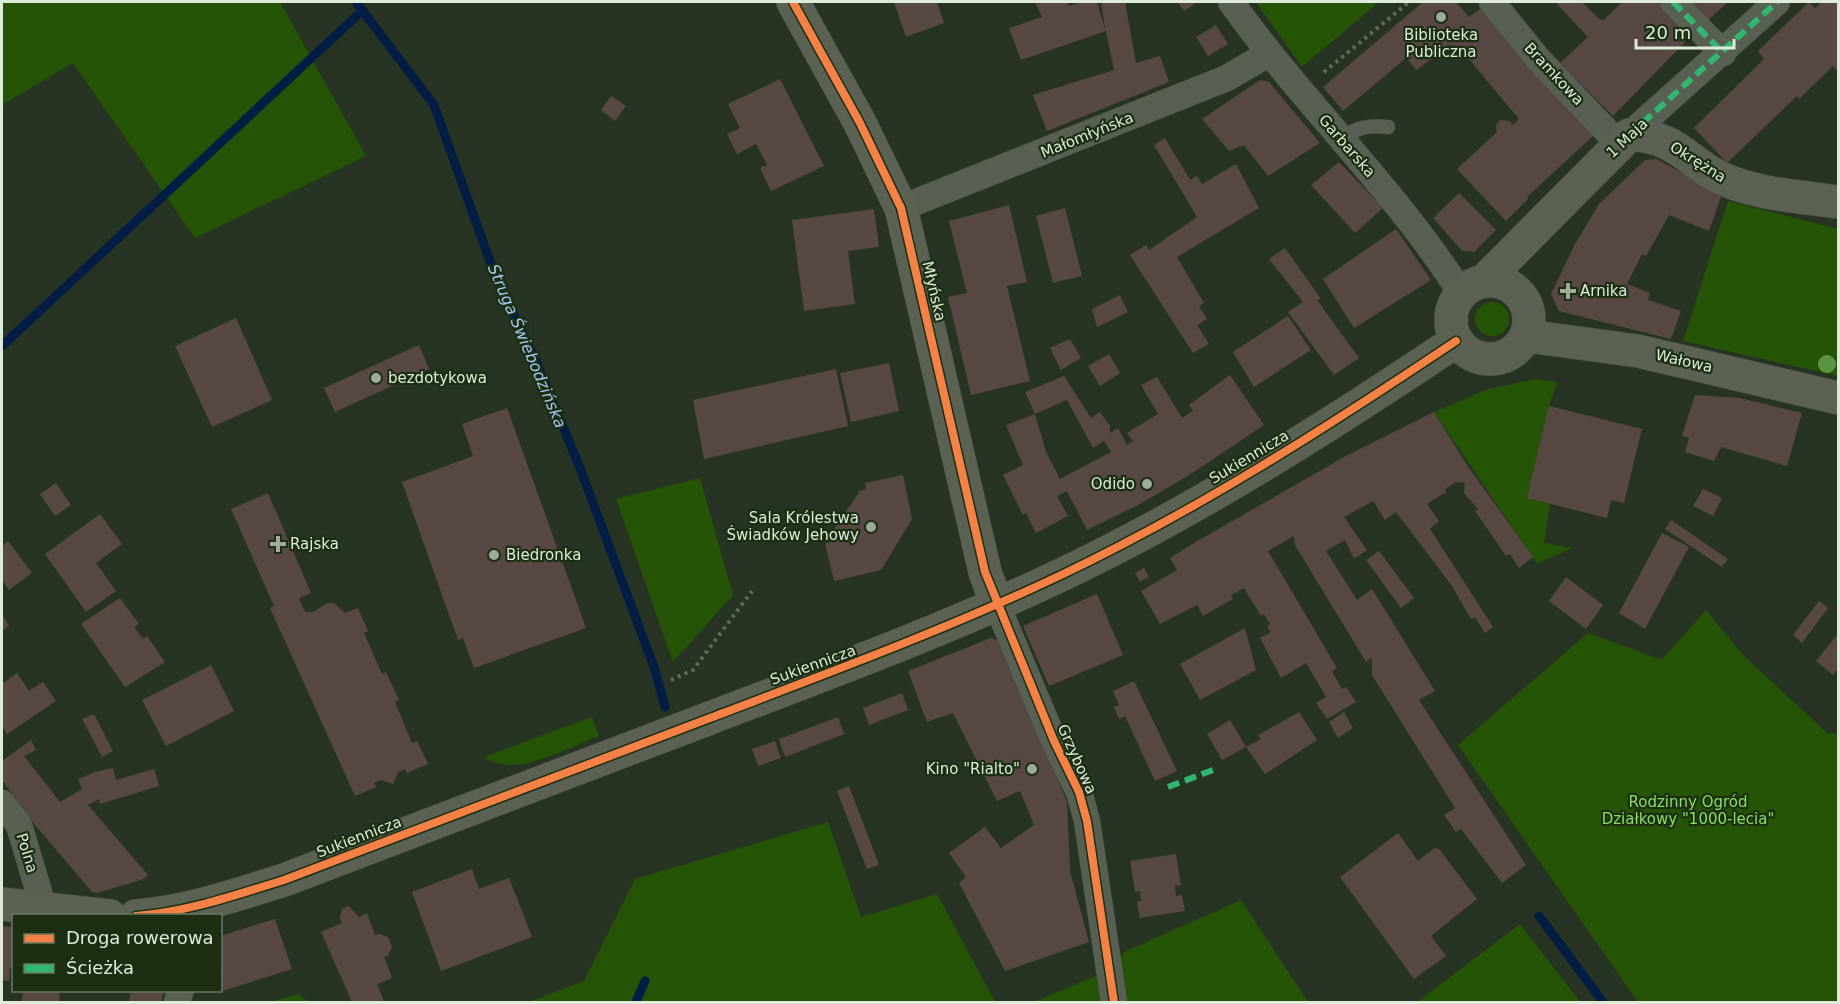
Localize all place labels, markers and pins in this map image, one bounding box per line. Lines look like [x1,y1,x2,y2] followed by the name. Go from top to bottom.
[1434,10,1448,24] marker: Biblioteka Publiczna
[1404,26,1478,61] place label: Biblioteka Publiczna
[1580,282,1627,300] place label: Arnika
[1561,284,1575,298] marker: Arnika
[388,369,487,387] place label: bezdotykowa
[369,371,383,385] marker: bezdotykowa
[1091,475,1135,493] place label: Odido
[1140,477,1154,491] marker: Odido
[726,509,859,544] place label: Sala Królestwa Świadków Jehowy
[864,520,878,534] marker: Sala Królestwa Świadków Jehowy
[290,535,339,553] place label: Rajska
[271,537,285,551] marker: Rajska
[506,546,581,564] place label: Biedronka
[487,548,501,562] marker: Biedronka
[926,760,1020,778] place label: Kino "Rialto"
[1025,762,1039,776] marker: Kino "Rialto"

